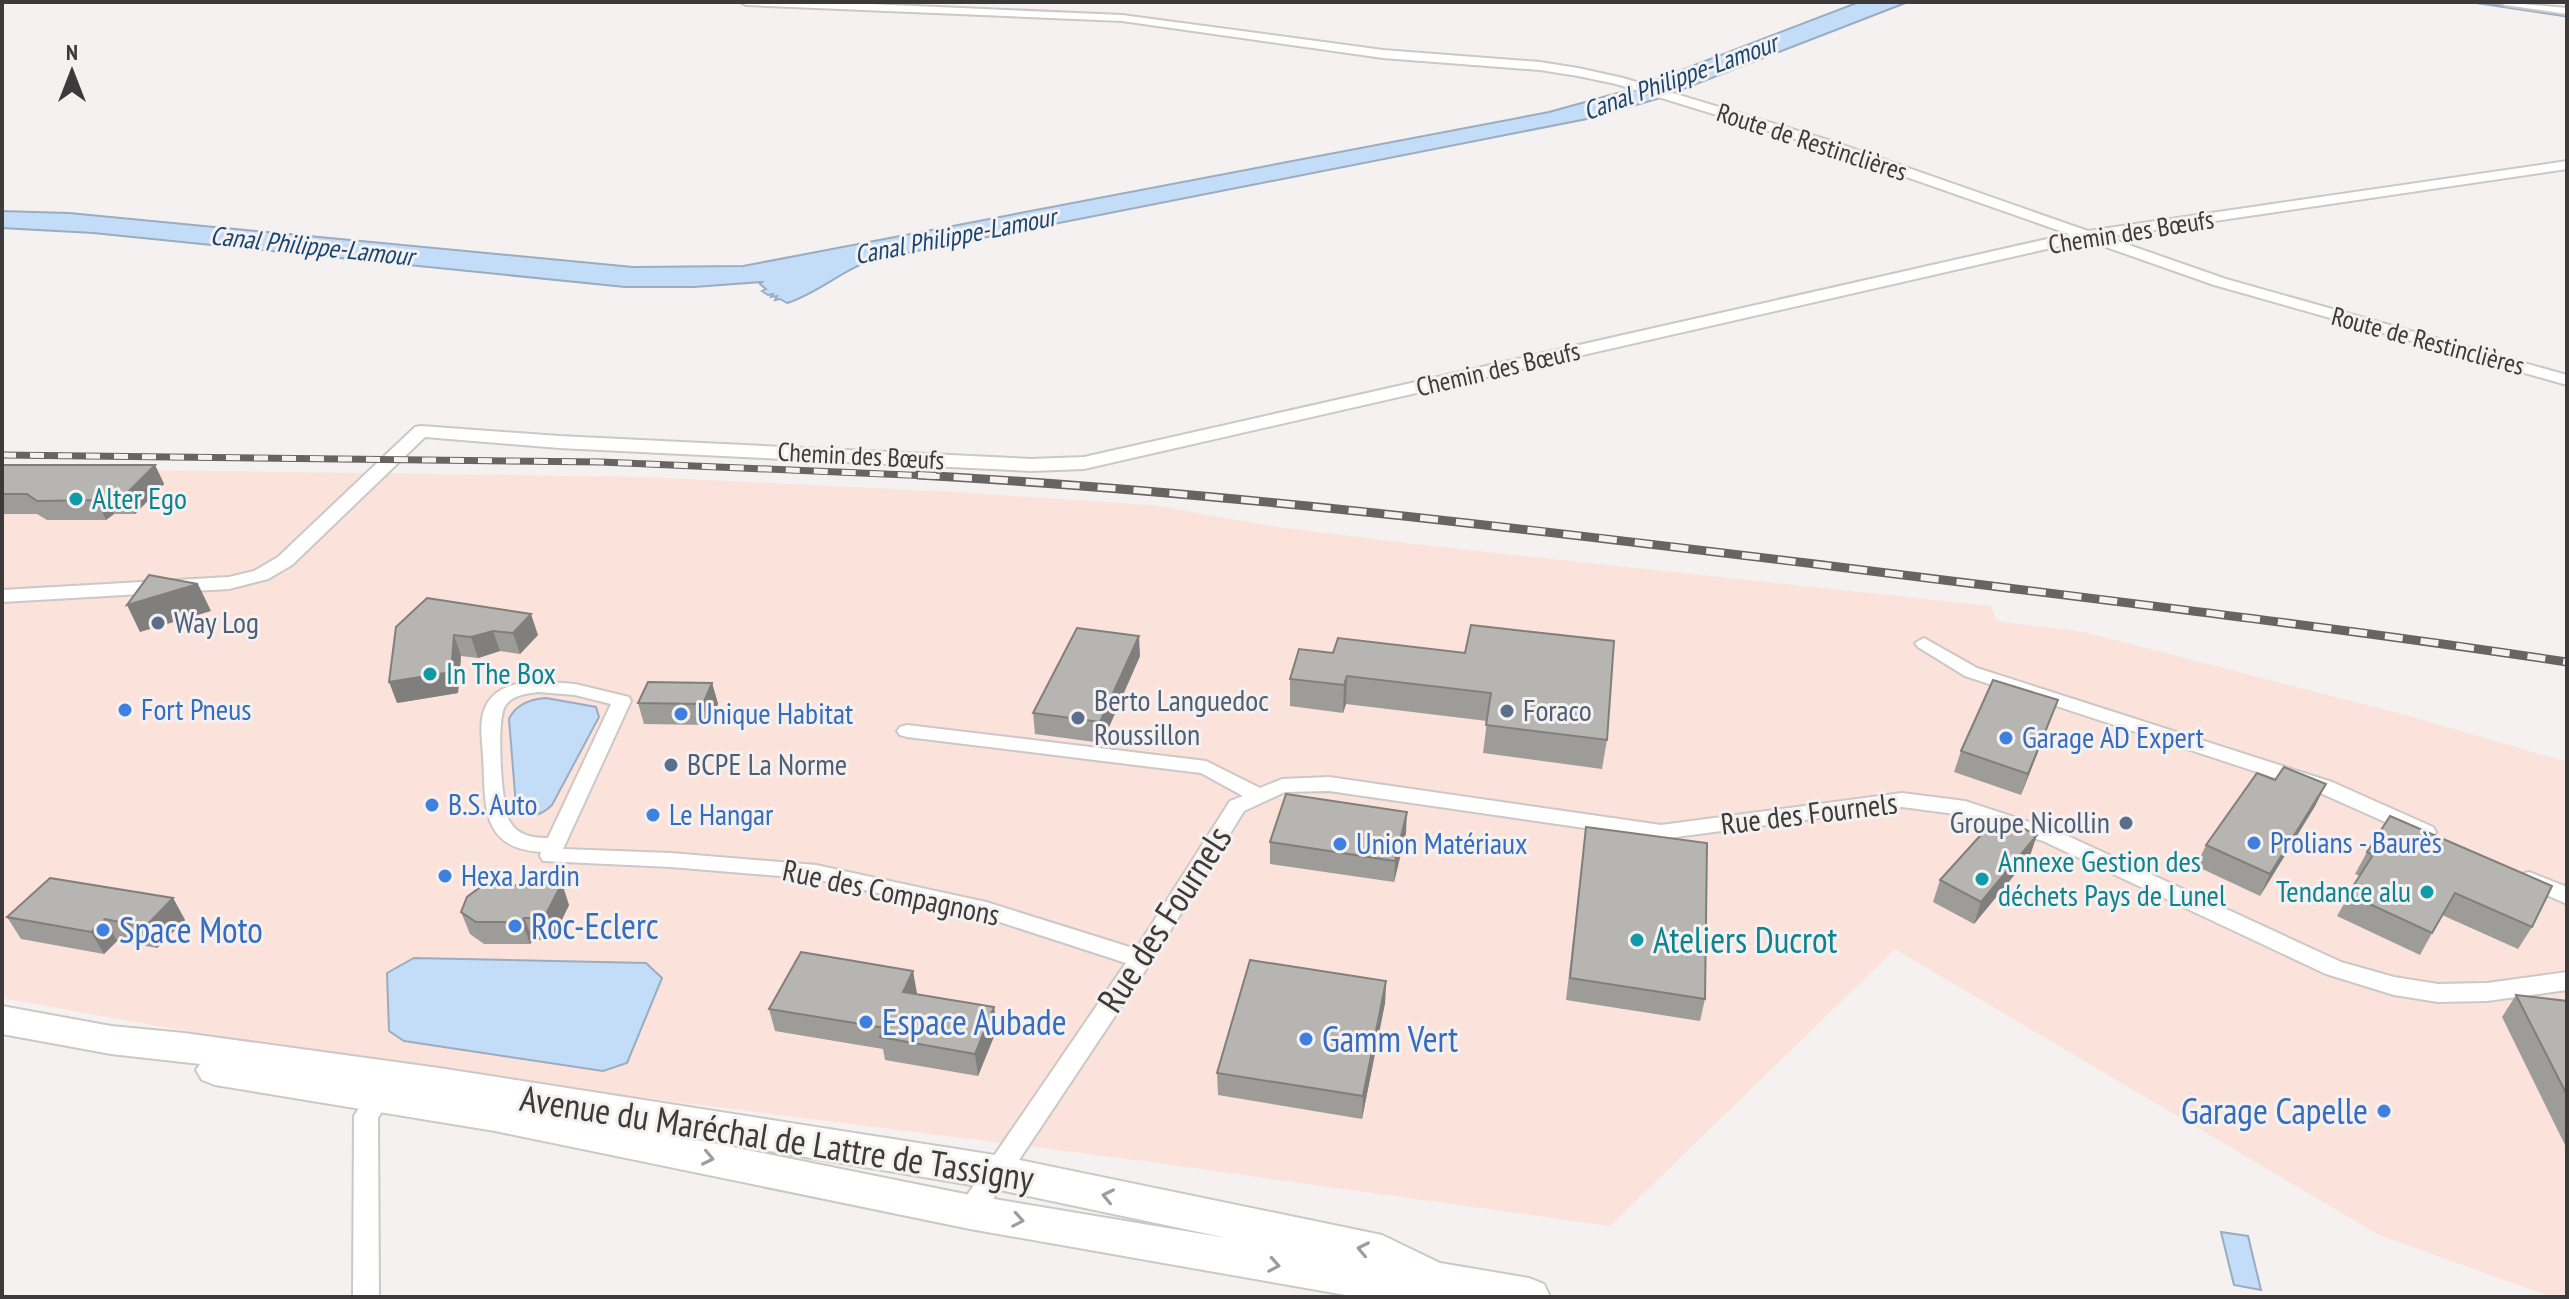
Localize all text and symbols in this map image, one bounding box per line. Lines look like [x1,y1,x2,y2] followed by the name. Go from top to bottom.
[1578,25,1785,127] water label: Canal Philippe-Lamour
[32,32,112,112] north arrow
[66,38,78,66] text: N
[1713,95,1912,188] street label: Route de Restinclières
[852,199,1062,271] water label: Canal Philippe-Lamour
[2046,202,2216,261] street label: Chemin des Bœufs
[209,218,419,273] water label: Canal Philippe-Lamour
[2328,299,2528,382] street label: Route de Restinclières
[1413,334,1583,403] street label: Chemin des Bœufs
[777,435,945,476] street label: Chemin des Bœufs
[92,478,187,517] place label: Alter Ego
[67,490,85,508] marker: Alter Ego
[174,602,259,641] place label: Way Log
[149,614,167,632] marker: Way Log
[446,653,556,692] place label: In The Box
[421,665,439,683] marker: In The Box
[1094,680,1269,753] place label: Berto Languedoc Roussillon
[141,689,251,728] place label: Fort Pneus
[1523,690,1592,729] place label: Foraco
[697,693,854,732] place label: Unique Habitat
[116,701,134,719] marker: Fort Pneus
[1498,702,1516,720] marker: Foraco
[672,705,690,723] marker: Unique Habitat
[1069,709,1087,727] marker: Berto Languedoc Roussillon
[2022,717,2205,756] place label: Garage AD Expert
[1997,729,2015,747] marker: Garage AD Expert
[687,744,847,783] place label: BCPE La Norme
[662,756,680,774] marker: BCPE La Norme
[1718,782,1899,843] street label: Rue des Fournels
[448,784,537,823] place label: B.S. Auto
[669,794,774,833] place label: Le Hangar
[423,796,441,814] marker: B.S. Auto
[1950,802,2110,841] place label: Groupe Nicollin
[644,806,662,824] marker: Le Hangar
[2117,814,2135,832] marker: Groupe Nicollin
[1086,817,1241,1021] street label: Rue des Fournels
[2270,822,2442,861] place label: Prolians - Baurès
[1356,823,1527,862] place label: Union Matériaux
[2245,834,2263,852] marker: Prolians - Baurès
[1331,835,1349,853] marker: Union Matériaux
[1998,841,2226,914] place label: Annexe Gestion des déchets Pays de Lunel
[779,849,1003,934] street label: Rue des Compagnons
[461,855,580,894] place label: Hexa Jardin
[436,867,454,885] marker: Hexa Jardin
[1973,870,1991,888] marker: Annexe Gestion des déchets Pays de Lunel
[2276,871,2411,910] place label: Tendance alu
[2418,883,2436,901] marker: Tendance alu
[531,902,659,949] place label: Roc-Eclerc
[119,906,263,953] place label: Space Moto
[1653,916,1837,963] place label: Ateliers Ducrot
[506,917,524,935] marker: Roc-Eclerc
[94,921,112,939] marker: Space Moto
[1628,931,1646,949] marker: Ateliers Ducrot
[882,998,1067,1045] place label: Espace Aubade
[857,1013,875,1031] marker: Espace Aubade
[1322,1015,1458,1062] place label: Gamm Vert
[1297,1030,1315,1048] marker: Gamm Vert
[517,1074,1038,1201] street label: Avenue du Maréchal de Lattre de Tassigny
[2181,1087,2368,1134] place label: Garage Capelle
[2375,1102,2393,1120] marker: Garage Capelle
[701,1149,715,1166] one-way arrow
[1102,1188,1115,1205] one-way arrow
[1011,1211,1025,1228] one-way arrow
[1356,1241,1370,1258] one-way arrow
[1267,1255,1281,1272] one-way arrow

